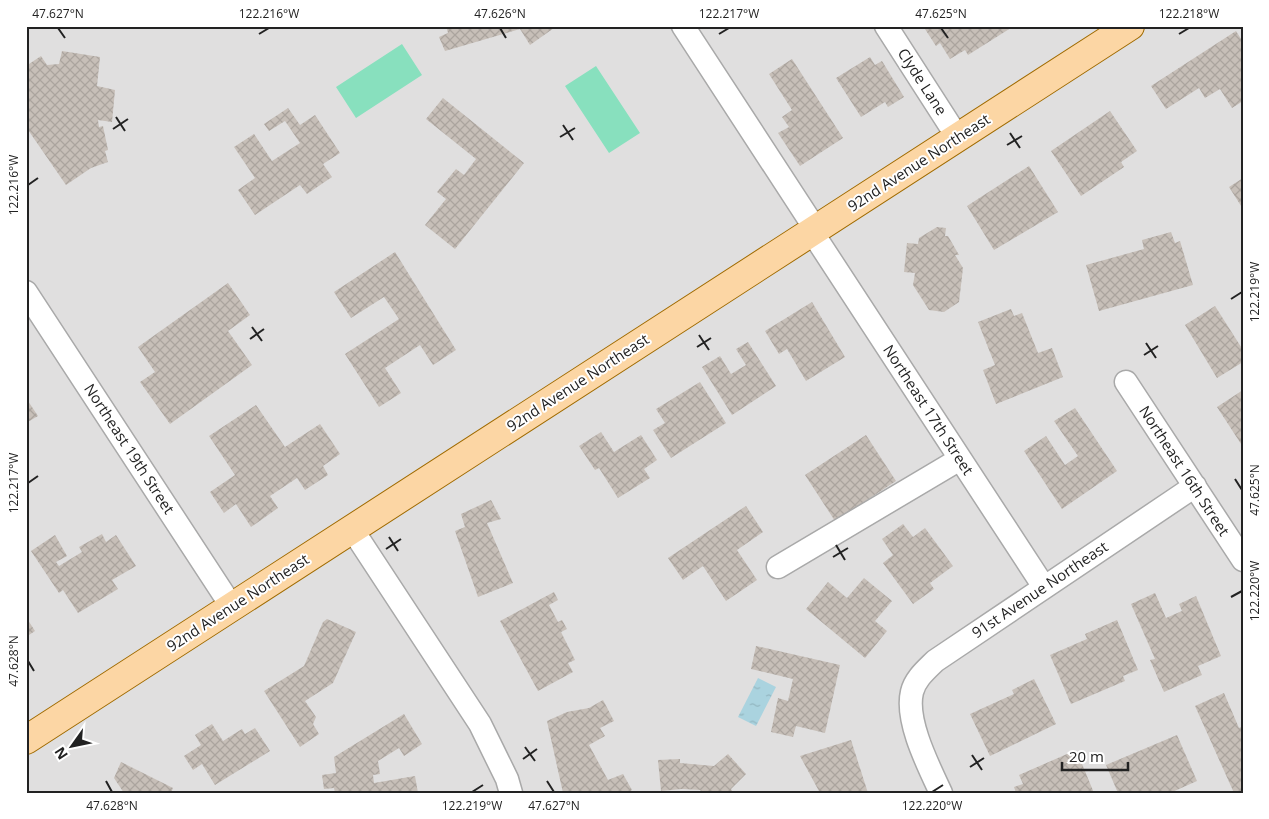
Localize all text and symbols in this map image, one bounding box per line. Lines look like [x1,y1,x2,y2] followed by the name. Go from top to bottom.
[32,5,84,22] text: 47.627°N
[239,5,299,22] text: 122.216°W
[474,5,526,22] text: 47.626°N
[699,5,759,22] text: 122.217°W
[915,5,967,22] text: 47.625°N
[1159,5,1219,22] text: 122.218°W
[894,44,952,119] street label: Clyde Lane
[843,109,993,216] street label: 92nd Avenue Northeast
[5,155,22,215] text: 122.216°W
[1246,262,1263,322] text: 122.219°W
[502,329,652,436] street label: 92nd Avenue Northeast
[879,340,979,478] street label: Northeast 17th Street
[80,379,180,517] street label: Northeast 19th Street
[1135,401,1235,539] street label: Northeast 16th Street
[5,453,22,513] text: 122.217°W
[1246,464,1263,516] text: 47.625°N
[968,536,1111,642] street label: 91st Avenue Northeast
[162,549,312,656] street label: 92nd Avenue Northeast
[1246,561,1263,621] text: 122.220°W
[5,635,22,687] text: 47.628°N
[48,722,98,772] north arrow
[1062,739,1128,771] scale bar
[50,743,72,763] text: N
[1069,746,1104,766] text: 20 m
[86,797,138,814] text: 47.628°N
[442,797,502,814] text: 122.219°W
[528,797,580,814] text: 47.627°N
[902,797,962,814] text: 122.220°W

